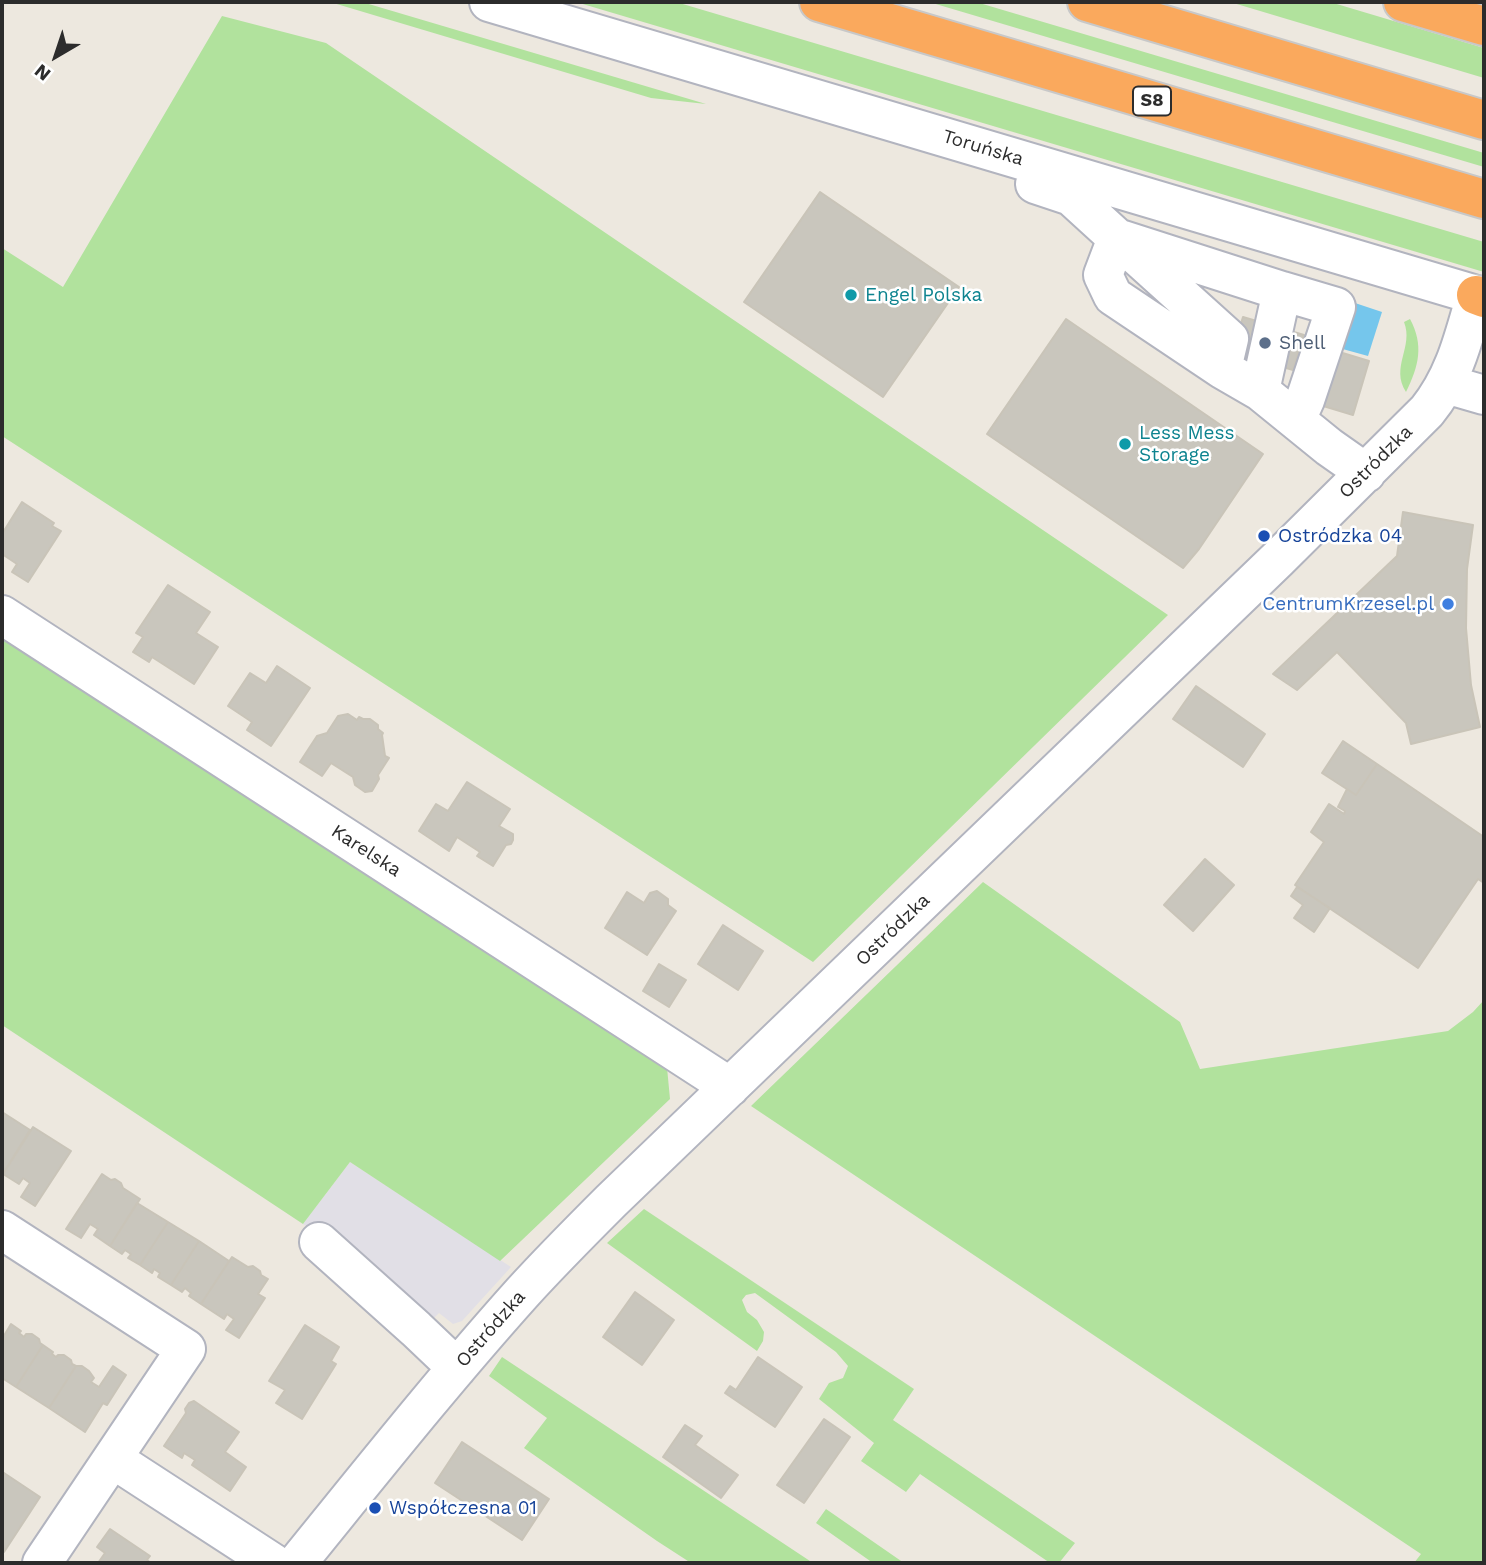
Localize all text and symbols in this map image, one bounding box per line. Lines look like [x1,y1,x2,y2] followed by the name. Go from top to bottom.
[21,21,91,91] north arrow
[30,59,55,86] text: N
[1133,86,1171,116] road number: S8
[940,125,1026,171] street label: Toruńska
[865,284,982,306] place label: Engel Polska
[843,287,859,303] marker: Engel Polska
[1279,332,1326,354] place label: Shell
[1257,335,1273,351] marker: Shell
[1335,421,1417,503] street label: Ostródzka
[1139,422,1235,466] place label: Less Mess Storage
[1117,436,1133,452] marker: Less Mess Storage
[1278,525,1402,547] place label: Ostródzka 04
[1256,528,1272,544] marker: Ostródzka 04
[1262,593,1434,615] place label: CentrumKrzesel.pl
[1440,596,1456,612] marker: CentrumKrzesel.pl
[327,820,405,882] street label: Karelska
[851,889,935,971] street label: Ostródzka
[451,1286,531,1372] street label: Ostródzka
[389,1497,537,1519] place label: Współczesna 01
[367,1500,383,1516] marker: Współczesna 01

